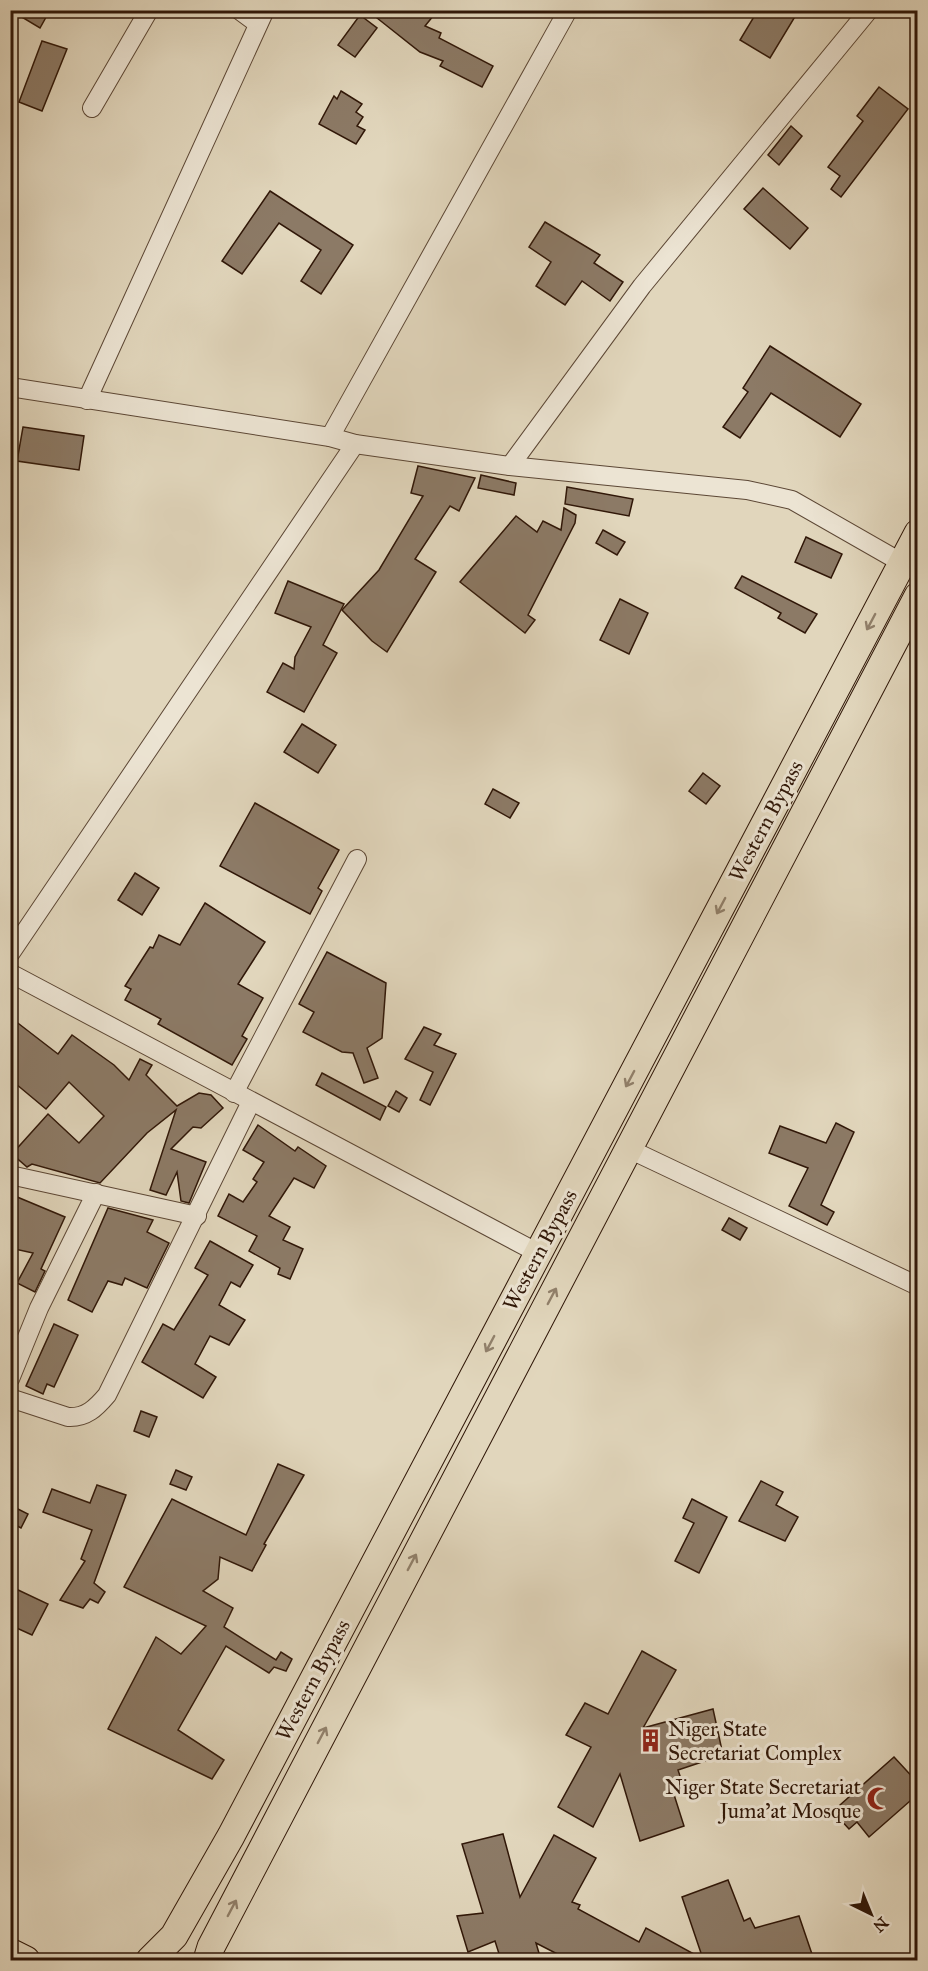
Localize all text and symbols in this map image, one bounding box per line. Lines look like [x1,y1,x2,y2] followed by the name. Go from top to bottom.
[865,613,876,631] one-way arrow
[723,756,809,886] street label: Western Bypass
[715,897,727,914] one-way arrow
[624,1069,635,1087] one-way arrow
[497,1185,583,1315] street label: Western Bypass
[546,1288,558,1306] one-way arrow
[484,1335,496,1352] one-way arrow
[406,1554,418,1571] one-way arrow
[270,1615,356,1745] street label: Western Bypass
[668,1716,842,1766] place label: Niger State Secretariat Complex
[316,1727,328,1744] one-way arrow
[637,1728,663,1754] building icon: Niger State Secretariat Complex
[665,1774,862,1824] place label: Niger State Secretariat Juma'at Mosque
[866,1786,892,1812] mosque icon: Niger State Secretariat Juma'at Mosque
[841,1884,901,1944] north arrow
[226,1899,238,1917] one-way arrow
[869,1913,892,1936] text: N

